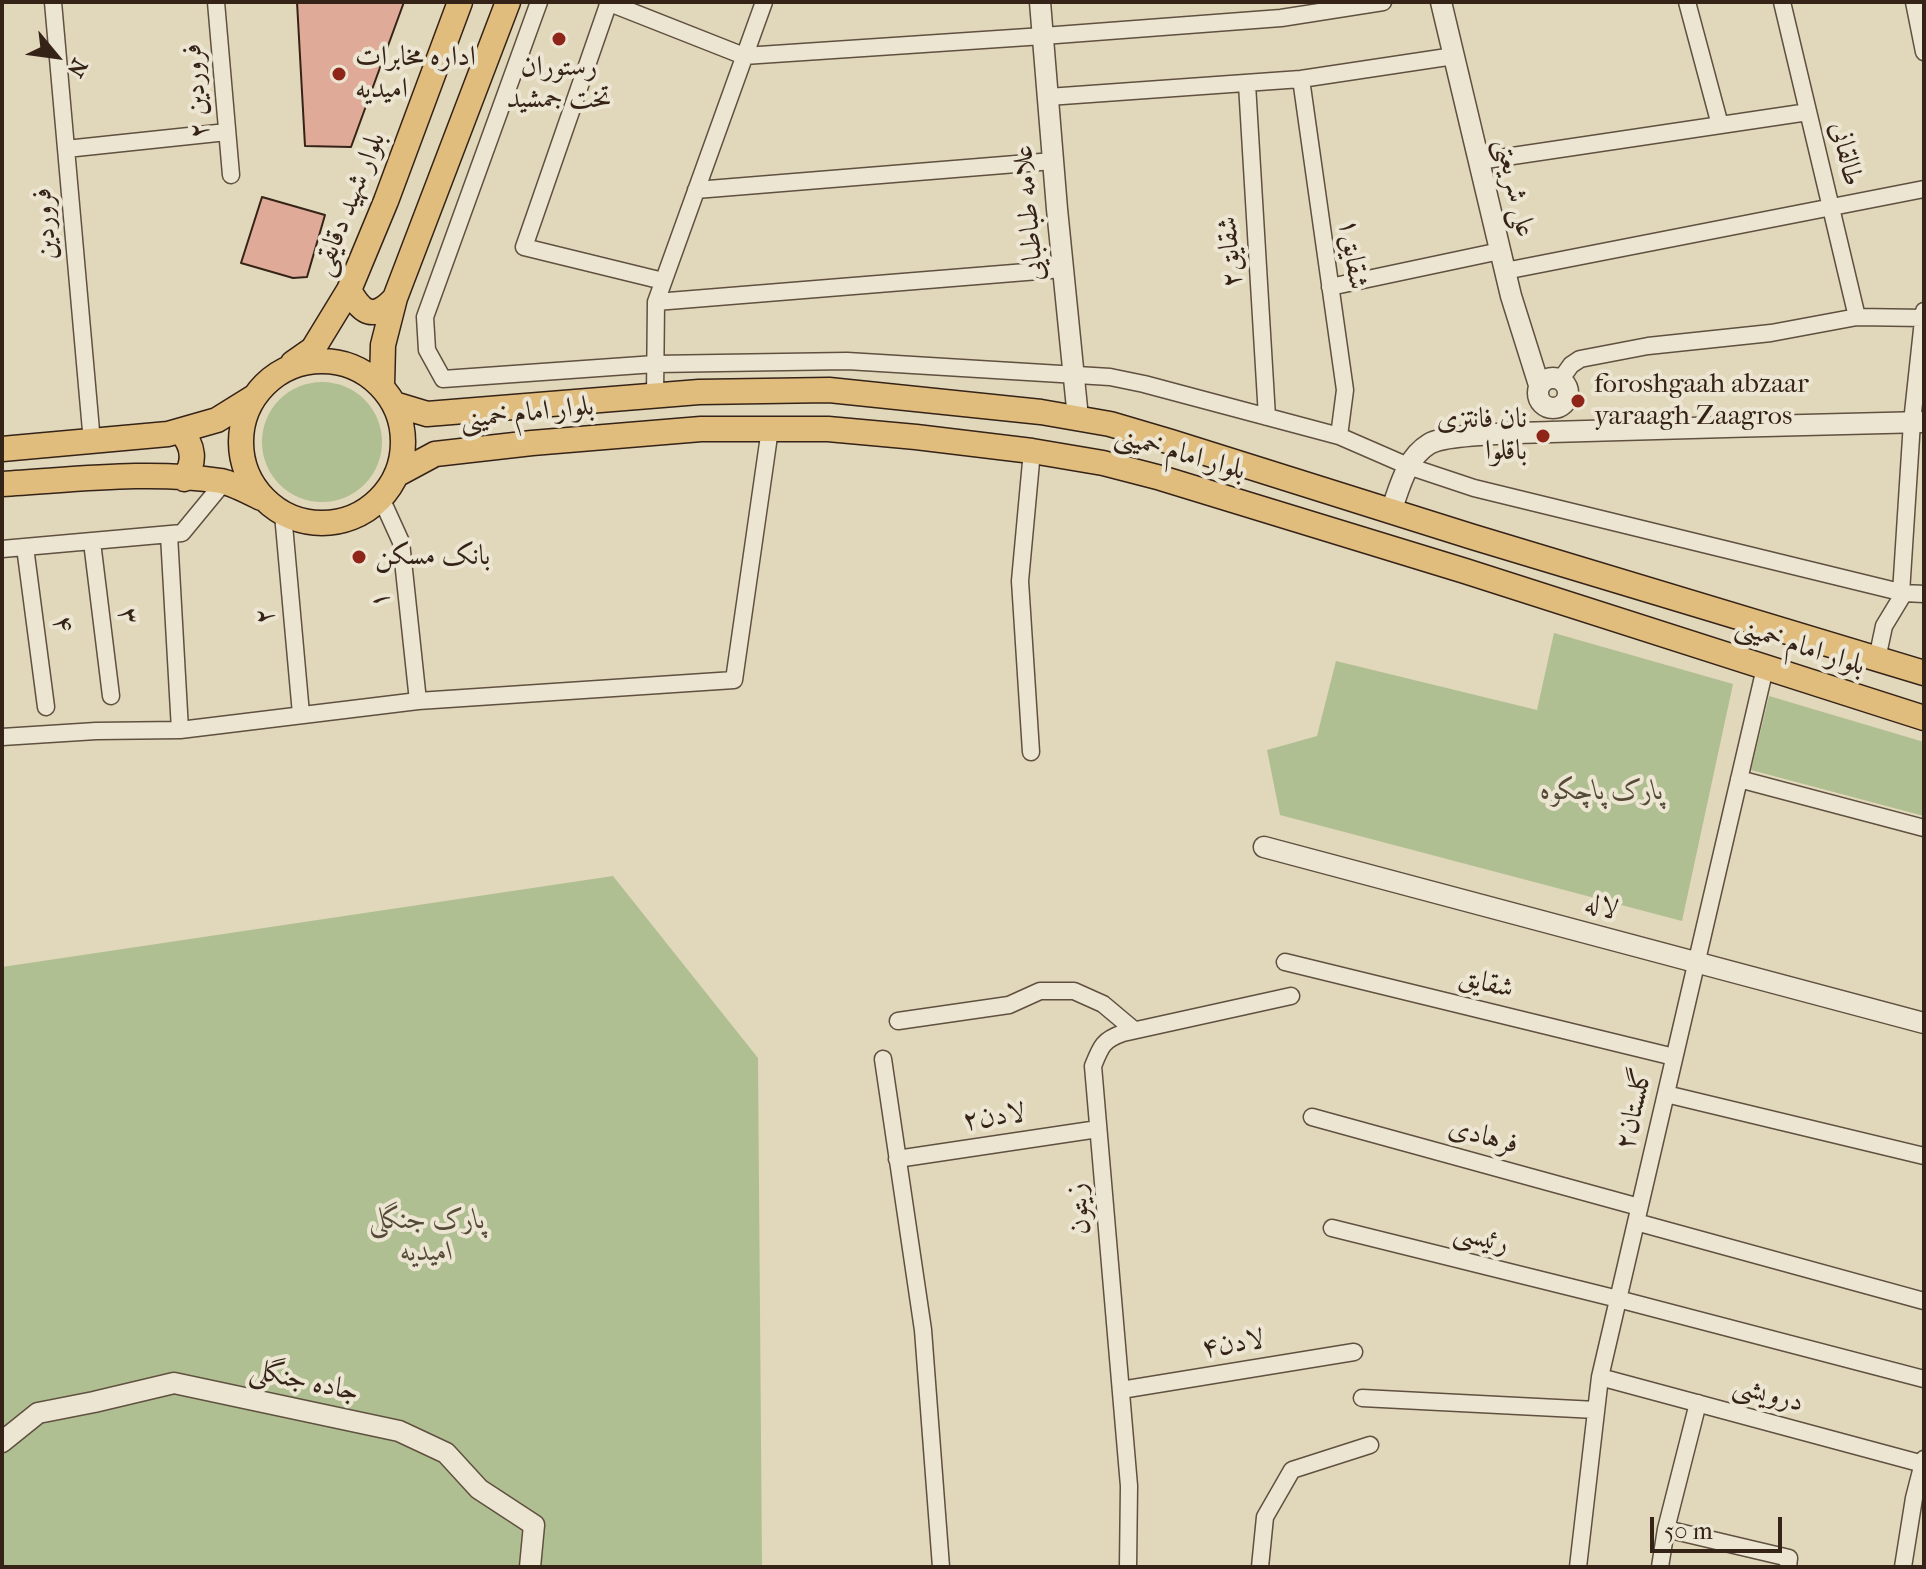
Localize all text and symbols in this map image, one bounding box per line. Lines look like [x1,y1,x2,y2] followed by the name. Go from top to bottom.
[16,16,96,96] north arrow
[550,30,568,48] marker: رستوران تخت جمشید
[355,41,476,107] place label: اداره مخابرات امیدیه
[176,42,218,140] street label: فروردین ۲
[506,51,612,117] place label: رستوران تخت جمشید
[62,54,92,81] text: N
[330,65,348,83] marker: اداره مخابرات امیدیه
[1821,119,1869,189] street label: طالقانی
[306,128,394,280] street label: بلوار شهید دقایقی
[1486,136,1542,240] street label: علی شریعتی
[1007,144,1053,282] street label: علامه طباطبایی
[26,186,66,262] street label: فروردین
[1212,215,1250,289] street label: شقایق۲
[1330,216,1374,292] street label: شقایق۱
[1594,368,1809,434] place label: foroshgaah abzaar yaraagh Zaagros
[458,390,596,438] street label: بلوار امام خمینی
[1569,392,1587,410] marker: foroshgaah abzaar yaraagh Zaagros
[1436,403,1527,469] place label: نان فانتزی باقلوا
[1111,419,1249,489] street label: بلوار امام خمینی
[1534,427,1552,445] marker: نان فانتزی باقلوا
[375,540,490,574] place label: بانک مسکن
[350,548,368,566] marker: بانک مسکن
[363,590,399,610] street label: ۱
[109,606,145,626] street label: ۳
[249,606,283,626] street label: ۲
[1731,610,1869,684] street label: بلوار امام خمینی
[44,614,80,634] street label: ۴
[1540,775,1664,809] park label: پارک پاچکوه
[1581,887,1621,929] street label: لاله
[1455,961,1517,1007] street label: شقایق
[1609,1065,1661,1153] street label: گلستان۲
[960,1097,1028,1139] street label: لادن۲
[1444,1112,1522,1162] street label: فرهادی
[1061,1182,1099,1236] street label: زیتون
[368,1204,486,1270] park label: پارک جنگلی امیدیه
[1450,1216,1512,1262] street label: رئیسی
[1199,1323,1267,1367] street label: لادن۴
[246,1354,362,1410] street label: جاده جنگلی
[1729,1369,1807,1421] street label: درویشی
[1654,1501,1786,1551] scale bar
[1664,1517,1713,1545] text: 50 m

